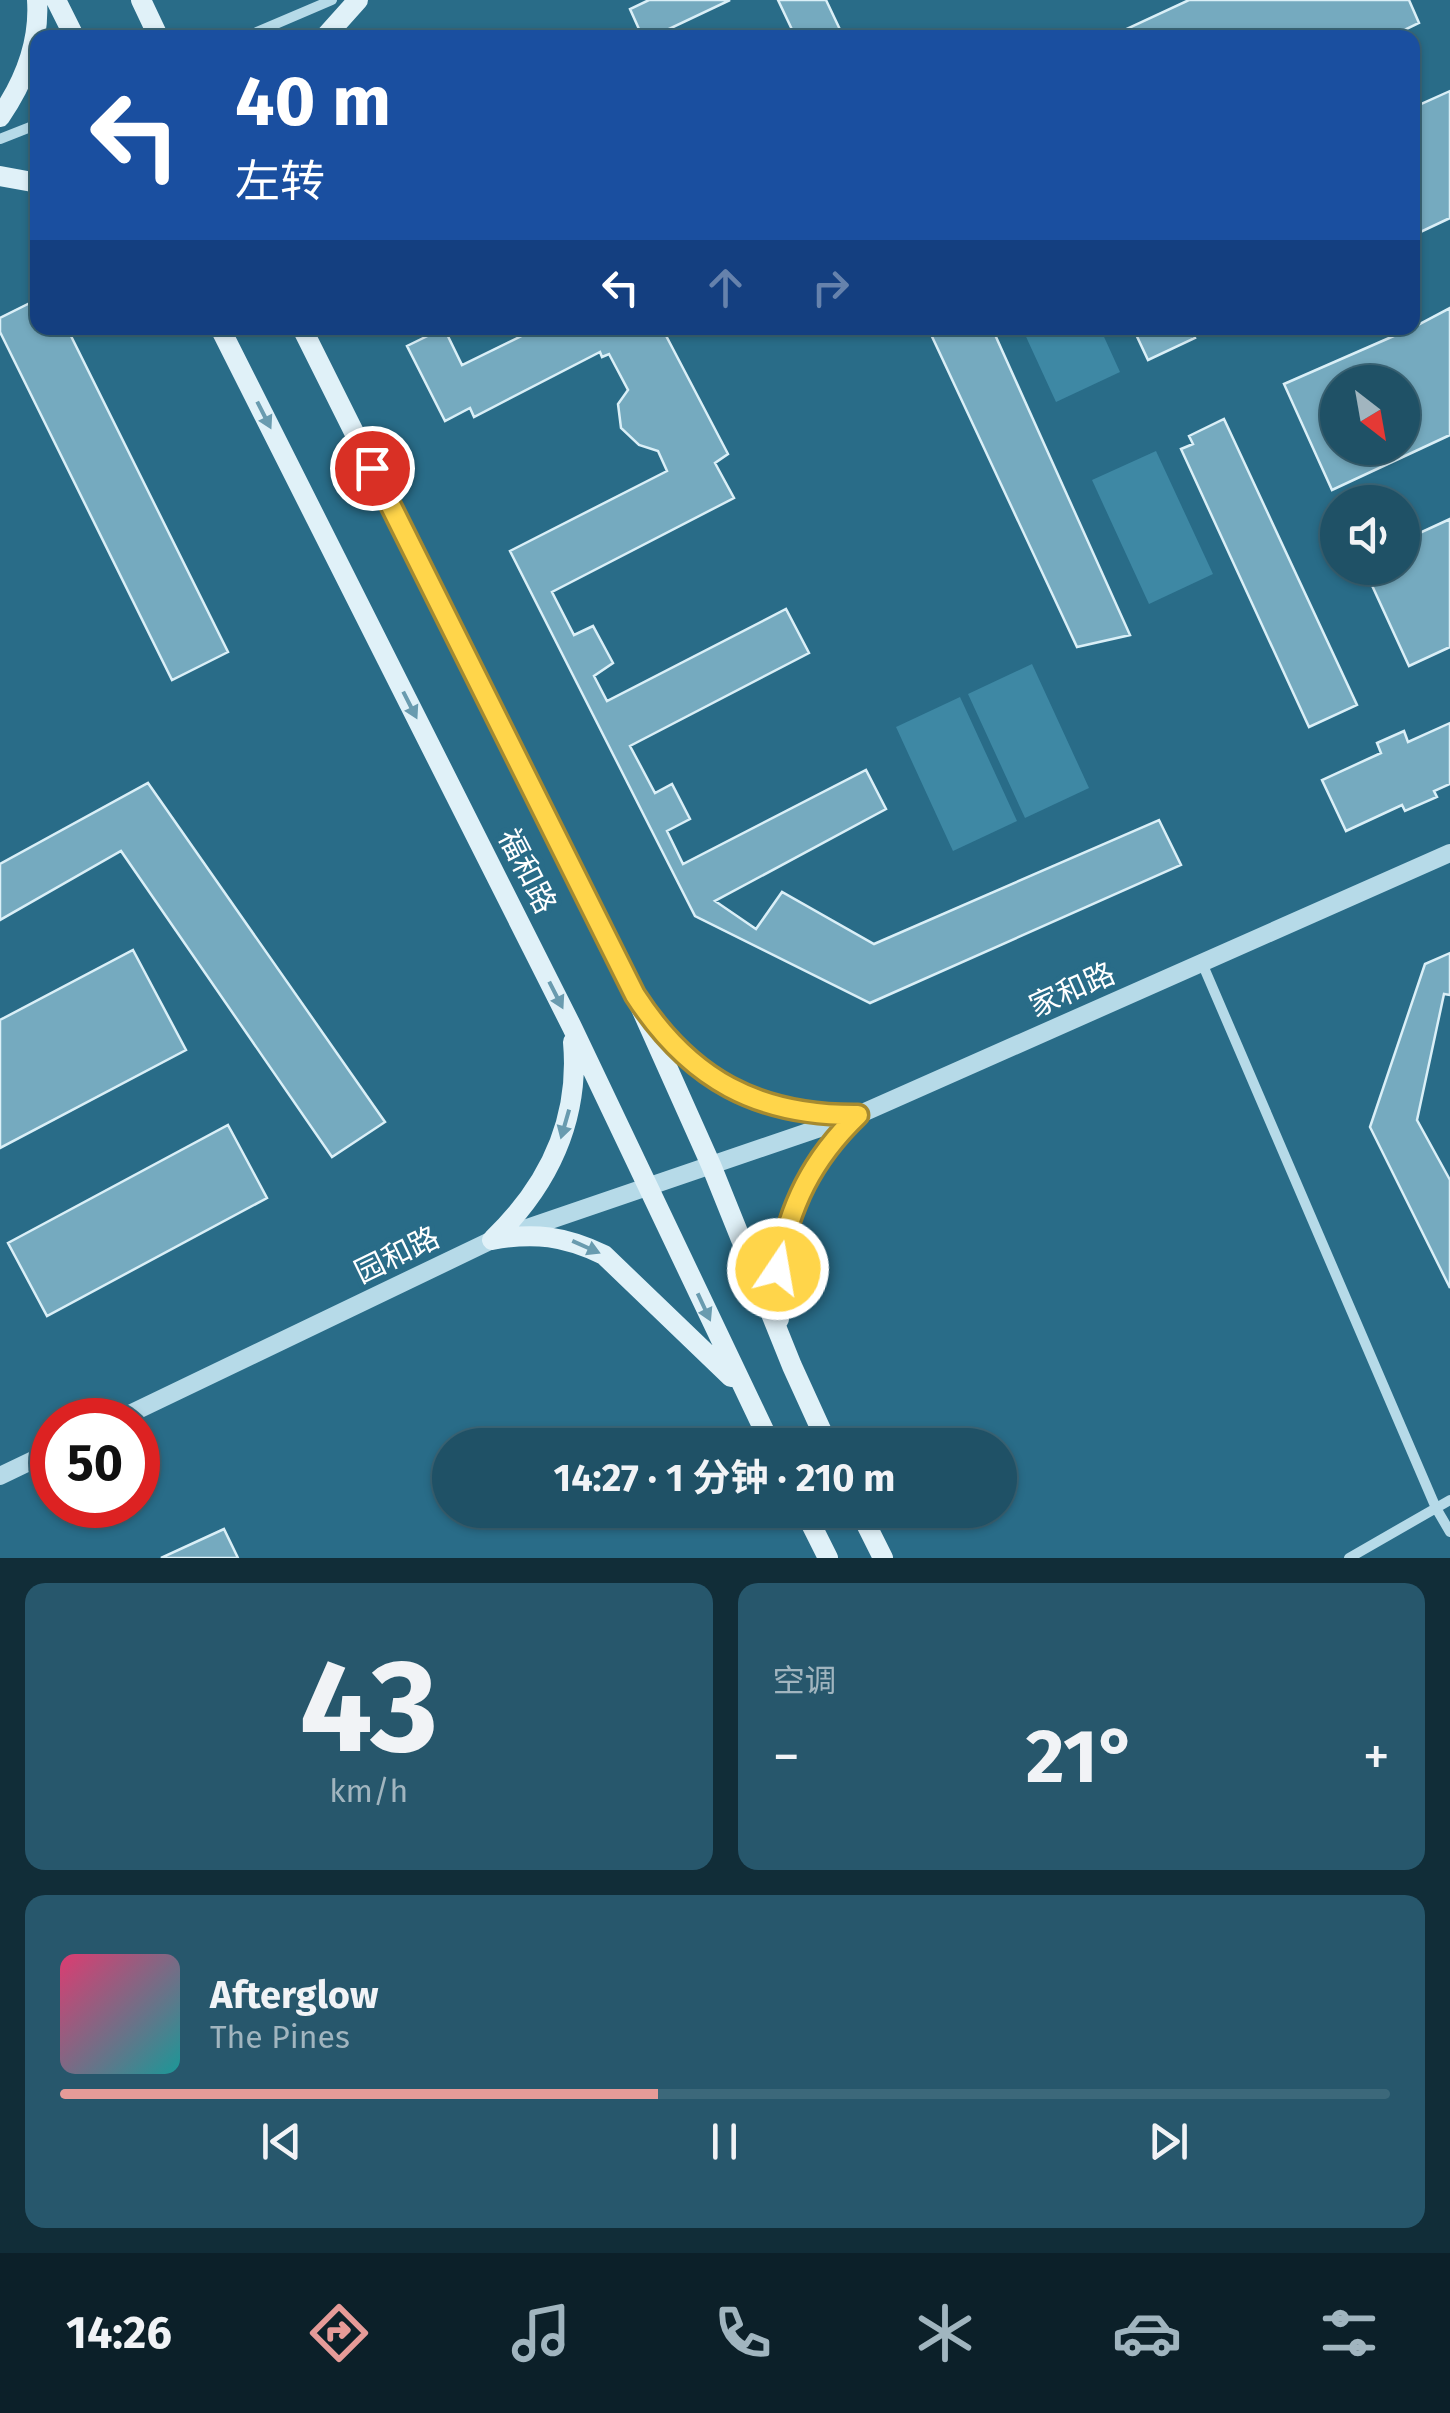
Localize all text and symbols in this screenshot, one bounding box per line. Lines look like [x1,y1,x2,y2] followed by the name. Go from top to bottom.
[235,60,391,144] text: 40 m
[70,70,200,200] icon: left
[235,155,325,209] text: 左转
[593,260,648,315] icon: left
[698,260,753,315] icon: ahead
[803,260,858,315] icon: right
[1320,365,1420,465] north arrow
[1320,365,1420,585] map controls
[255,400,272,429] one-way arrow
[330,426,415,511] pin
[345,441,400,496] icon: arrive
[1320,485,1420,585] button: sound
[401,691,418,720] one-way arrow
[491,823,563,919] street label: 福和路
[1024,955,1120,1025] street label: 家和路
[547,981,564,1010] one-way arrow
[557,1109,573,1140] one-way arrow
[726,1217,830,1321] position arrow
[349,1219,445,1291] street label: 园和路
[571,1239,601,1255] one-way arrow
[695,1293,712,1322] one-way arrow
[30,1398,160,1528] speed limit sign: 50
[554,1455,895,1501] text: 14:27 · 1 分钟 · 210 m
[299,1629,438,1785] text: 43
[773,1662,837,1700] text: 空调
[1026,1712,1137,1802] text: 21°
[773,1724,800,1790] text: −
[1363,1724,1390,1790] text: +
[329,1772,408,1810] text: km/h
[210,1972,378,2018] text: Afterglow
[210,2018,350,2056] text: The Pines
[254,2114,309,2169] icon: previous
[697,2114,752,2169] icon: pause
[1141,2114,1196,2169] icon: next
[304,2298,374,2368] icon: directions
[506,2298,576,2368] icon: music
[708,2298,778,2368] icon: phone
[910,2298,980,2368] icon: climate
[1112,2298,1182,2368] icon: car
[1314,2298,1384,2368] icon: filters
[66,2306,172,2360] text: 14:26

